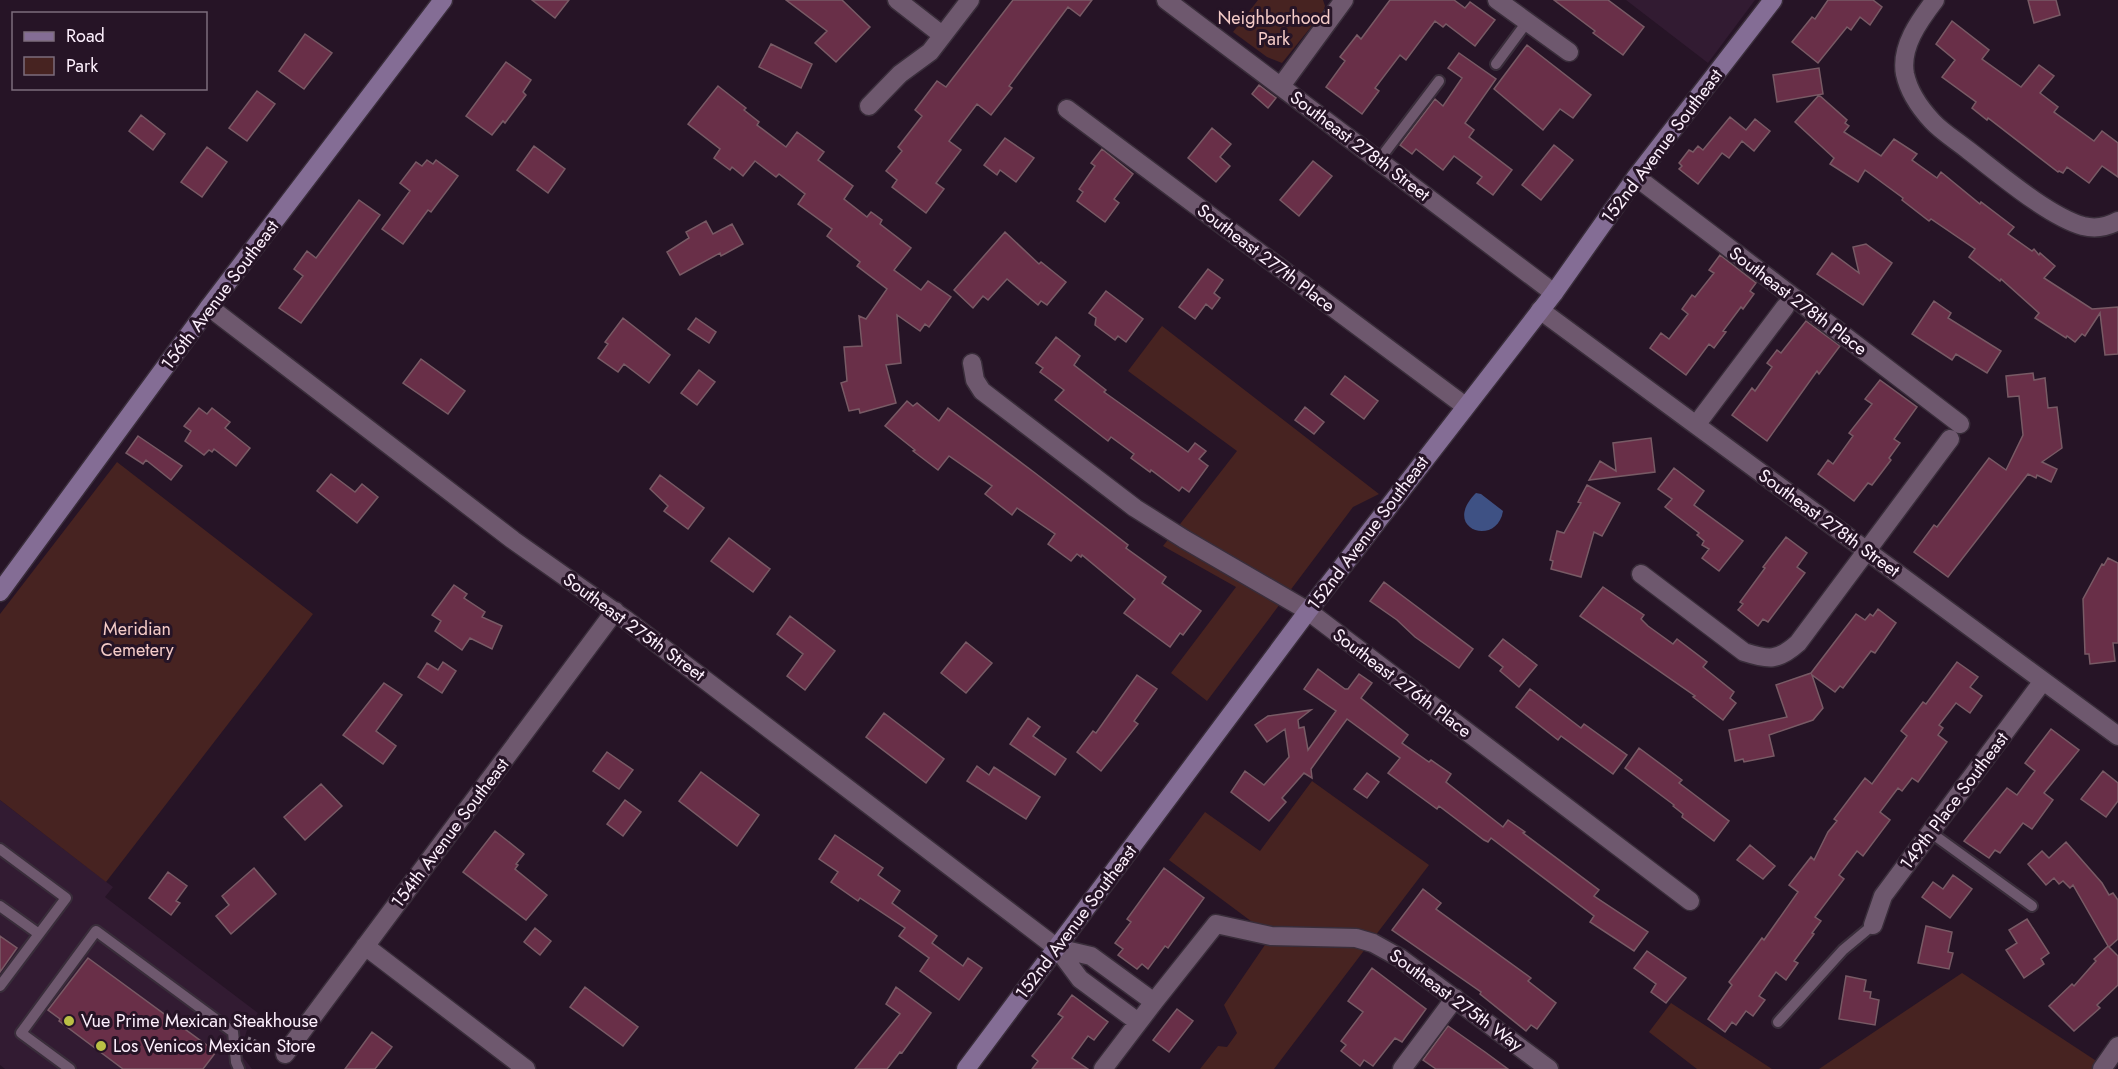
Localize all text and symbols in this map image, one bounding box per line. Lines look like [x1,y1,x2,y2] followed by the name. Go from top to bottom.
[1217,5,1331,52] park label: Neighborhood Park
[12,12,207,90] legend
[66,23,105,49] text: Road
[66,53,98,79] text: Park
[1595,63,1729,229] street label: 152nd Avenue Southeast
[1285,85,1436,208] street label: Southeast 278th Street
[1192,197,1340,319] street label: Southeast 277th Place
[155,214,285,375] street label: 156th Avenue Southeast
[1723,240,1873,362] street label: Southeast 278th Place
[1301,450,1435,616] street label: 152nd Avenue Southeast
[1753,463,1906,584] street label: Southeast 278th Street
[558,567,711,688] street label: Southeast 275th Street
[100,616,174,663] park label: Meridian Cemetery
[1327,622,1477,744] street label: Southeast 276th Place
[1894,726,2015,875] street label: 149th Place Southeast
[385,752,515,913] street label: 154th Avenue Southeast
[1009,839,1143,1005] street label: 152nd Avenue Southeast
[1384,943,1528,1057] street label: Southeast 275th Way
[81,1008,318,1034] place label: Vue Prime Mexican Steakhouse
[62,1014,76,1028] marker: Vue Prime Mexican Steakhouse
[113,1033,316,1059] place label: Los Venicos Mexican Store
[94,1039,108,1053] marker: Los Venicos Mexican Store

